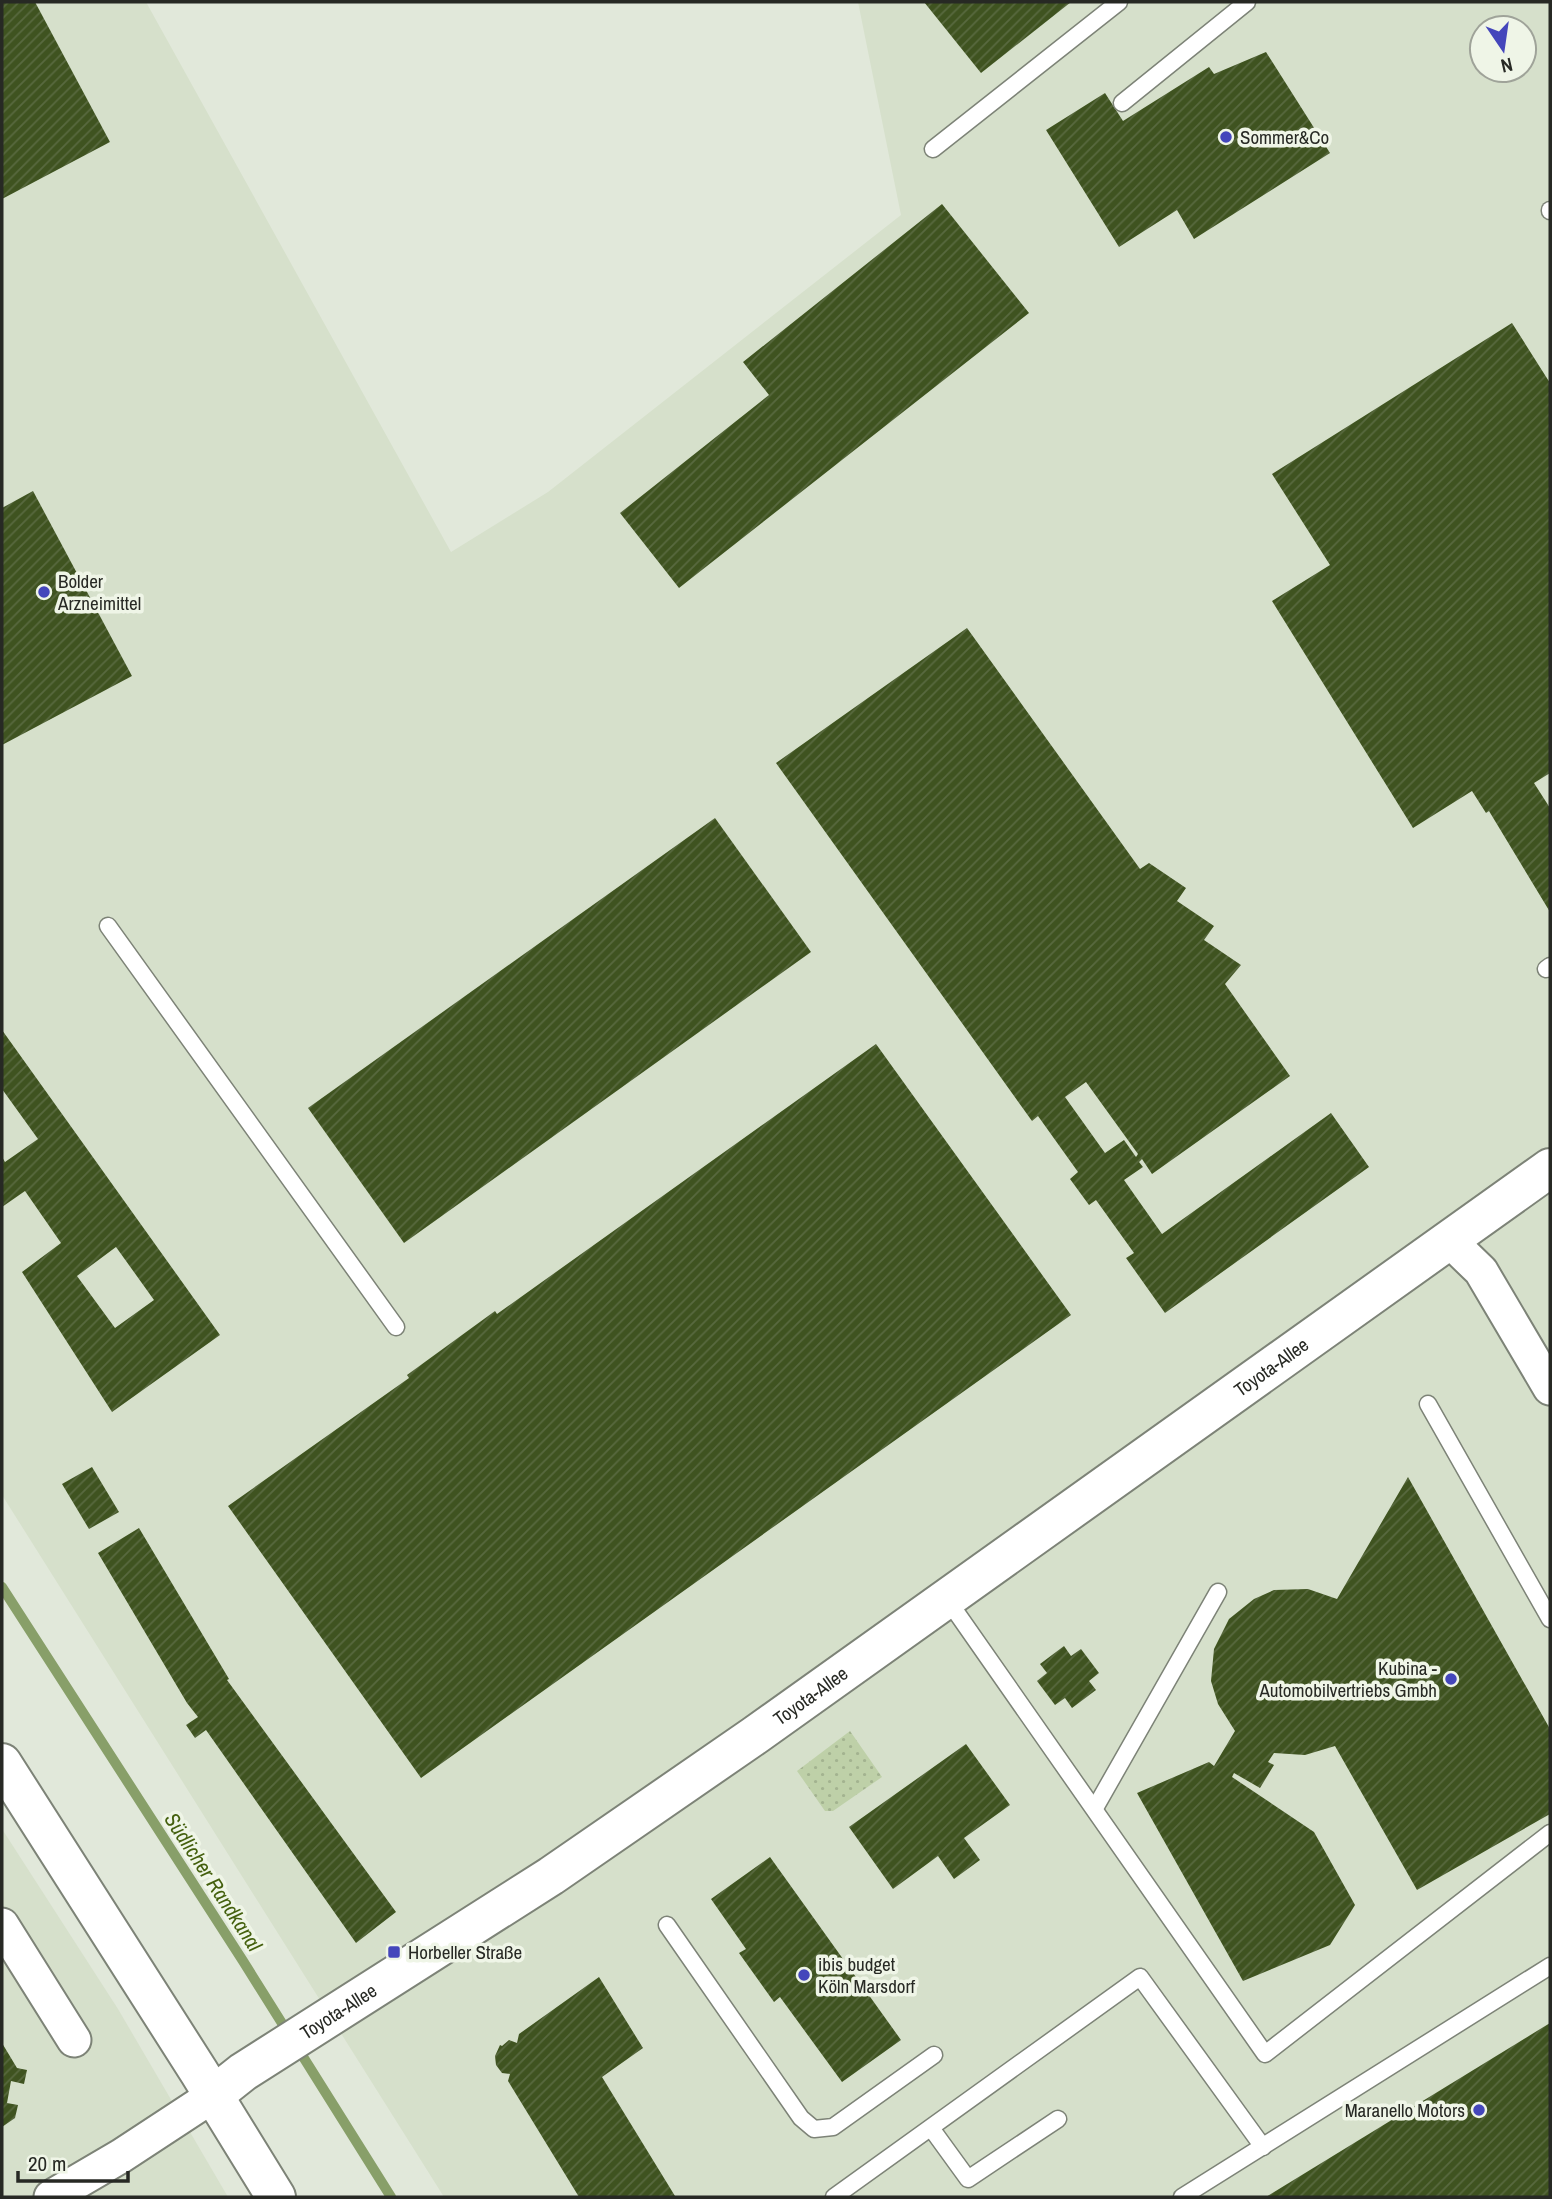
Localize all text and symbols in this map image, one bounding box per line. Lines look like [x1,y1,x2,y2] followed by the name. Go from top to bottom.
[1468,14,1538,84] north arrow
[1498,52,1515,79] text: N
[1240,124,1329,150] place label: Sommer&Co
[1218,129,1234,145] marker: Sommer&Co
[57,568,141,616] place label: Bolder Arzneimittel
[36,584,52,600] marker: Bolder Arzneimittel
[1229,1331,1314,1402] street label: Toyota-Allee
[1258,1655,1437,1703] place label: Kubina - Automobilvertriebs Gmbh
[768,1660,853,1731] street label: Toyota-Allee
[1443,1671,1459,1687] marker: Kubina - Automobilvertriebs Gmbh
[158,1807,270,1958] water label: Südlicher Randkanal
[408,1939,522,1965] place label: Horbeller Straße
[386,1944,402,1960] marker: Horbeller Straße
[818,1951,916,1999] place label: ibis budget Köln Marsdorf
[796,1967,812,1983] marker: ibis budget Köln Marsdorf
[295,1977,382,2045] street label: Toyota-Allee
[1345,2097,1465,2123] place label: Maranello Motors
[1471,2102,1487,2118] marker: Maranello Motors
[18,2140,128,2184] scale bar
[28,2149,66,2178] text: 20 m

